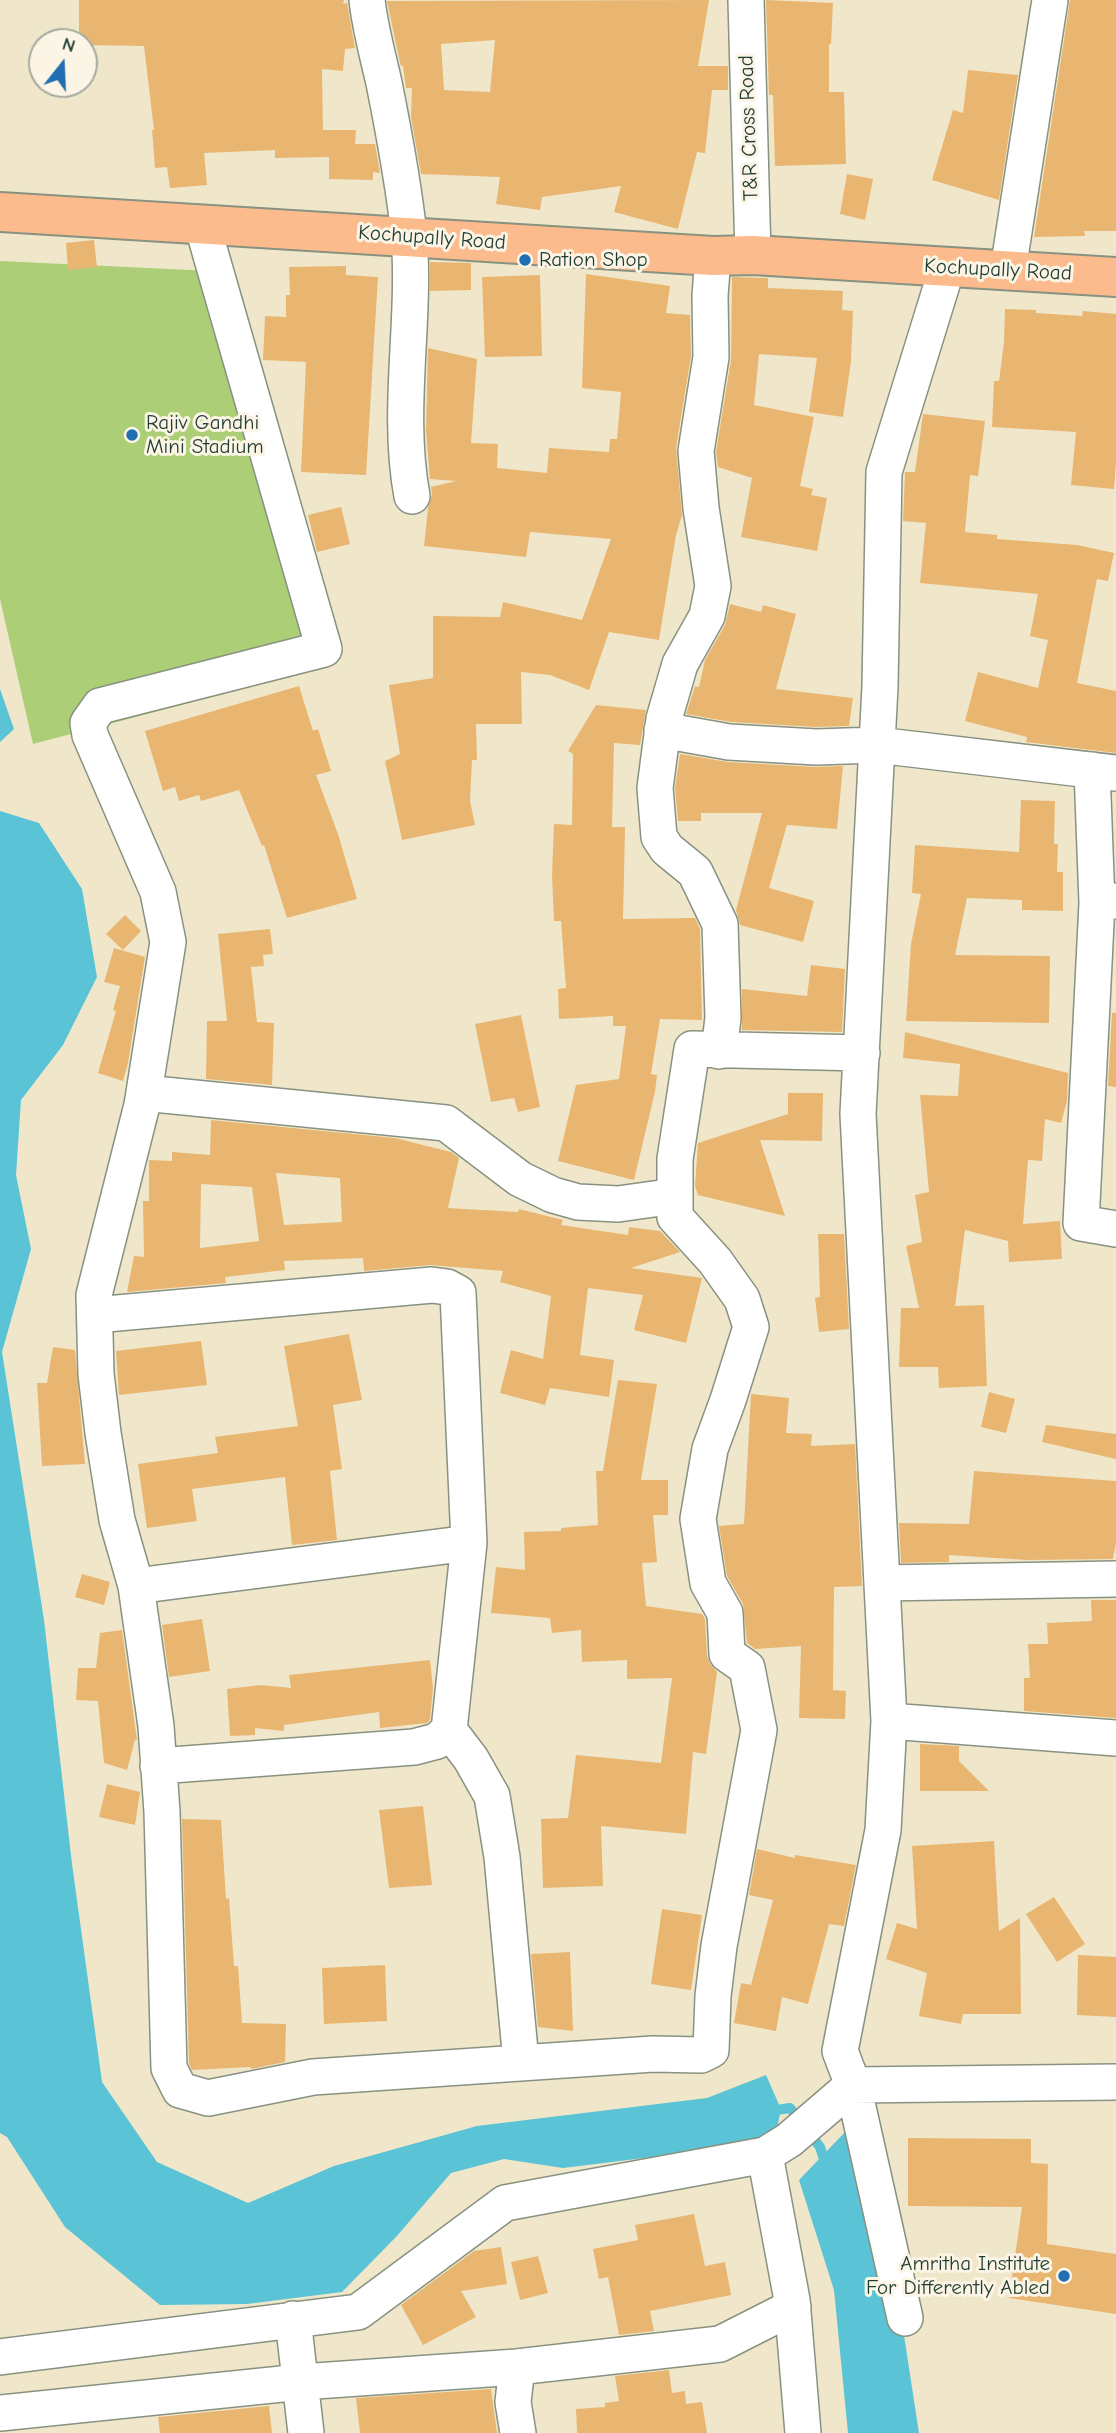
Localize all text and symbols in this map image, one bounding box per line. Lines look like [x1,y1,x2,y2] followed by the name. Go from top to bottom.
[28,28,98,98] north arrow
[60,33,78,57] text: N
[734,55,764,201] street label: T&R Cross Road
[357,220,507,256] street label: Kochupally Road
[539,247,648,273] place label: Ration Shop
[517,252,533,268] marker: Ration Shop
[923,254,1073,286] street label: Kochupally Road
[146,410,264,460] place label: Rajiv Gandhi Mini Stadium
[124,427,140,443] marker: Rajiv Gandhi Mini Stadium
[866,2251,1050,2301] place label: Amritha Institute For Differently Abled
[1056,2268,1072,2284] marker: Amritha Institute For Differently Abled

